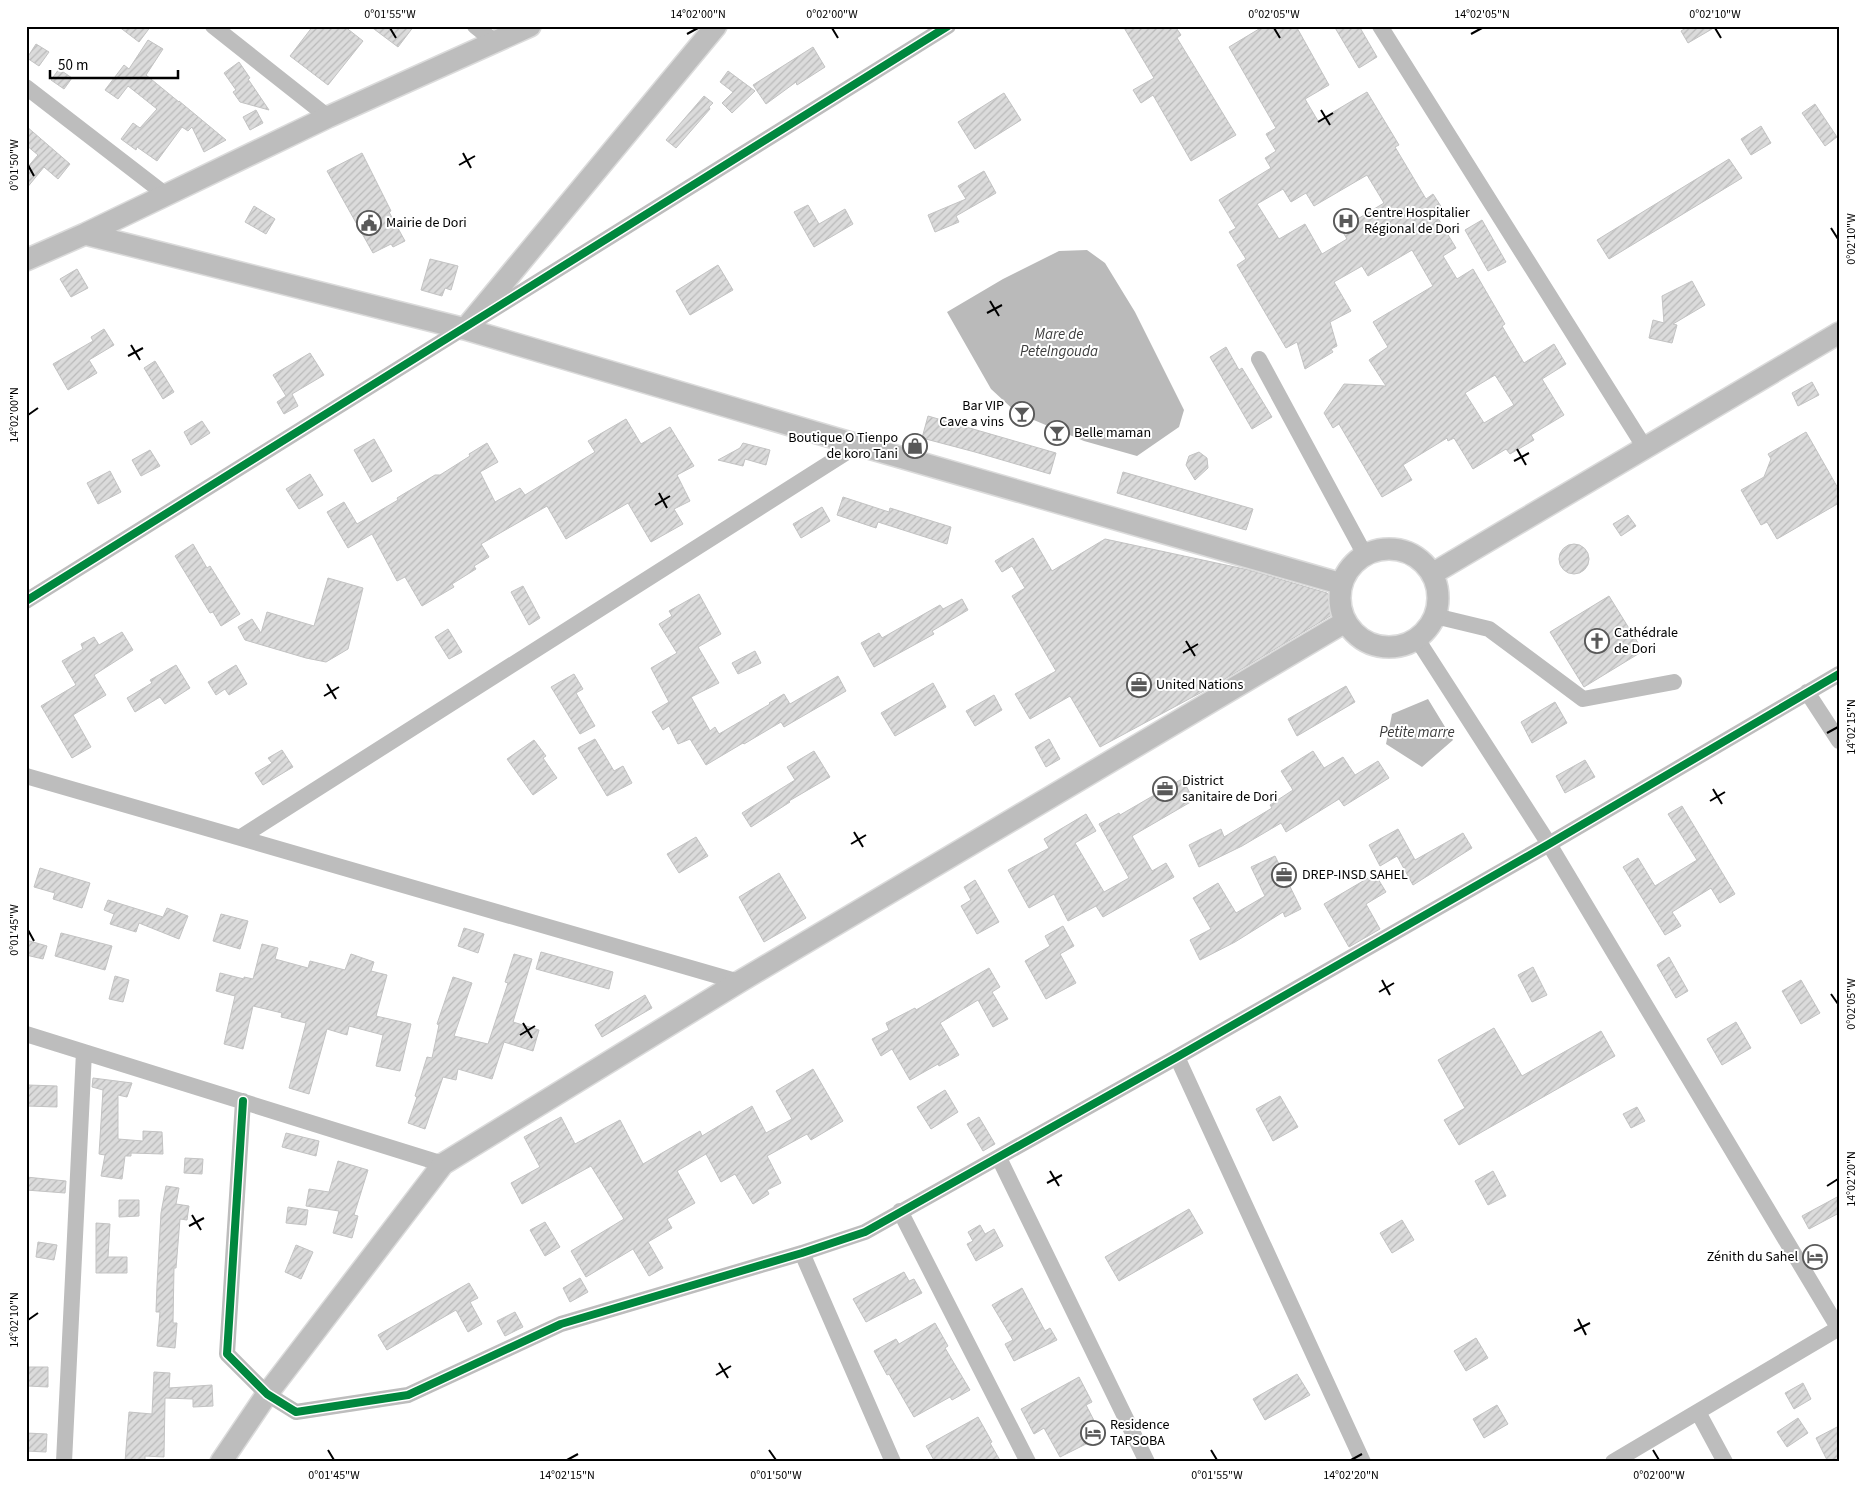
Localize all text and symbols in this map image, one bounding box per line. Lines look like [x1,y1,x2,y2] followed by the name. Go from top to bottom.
[364,6,416,23] text: 0°01'55"W
[670,6,726,23] text: 14°02'00"N
[806,6,858,23] text: 0°02'00"W
[1248,6,1300,23] text: 0°02'05"W
[1454,6,1510,23] text: 14°02'05"N
[1689,6,1741,23] text: 0°02'10"W
[50,48,178,80] scale bar
[58,55,88,76] text: 50 m
[6,139,23,191] text: 0°01'50"W
[1364,203,1470,239] place label: Centre Hospitalier Régional de Dori
[1333,208,1359,234] hospital icon: Centre Hospitalier Régional de Dori
[356,210,382,236] public building icon: Mairie de Dori
[386,213,467,233] place label: Mairie de Dori
[1843,213,1860,265] text: 0°02'10"W
[1020,324,1098,362] water label: Mare de Petelngouda
[6,387,23,443] text: 14°02'00"N
[939,396,1004,432] place label: Bar VIP Cave a vins
[1009,401,1035,427] bar icon: Bar VIP Cave a vins
[1044,420,1070,446] bar icon: Belle maman
[1074,423,1151,443] place label: Belle maman
[788,428,898,464] place label: Boutique O Tienpo de koro Tani
[902,433,928,459] shop icon: Boutique O Tienpo de koro Tani
[1614,623,1678,659] place label: Cathédrale de Dori
[1584,628,1610,654] church icon: Cathédrale de Dori
[1126,672,1152,698] office icon: United Nations
[1156,675,1244,695] place label: United Nations
[1843,699,1860,755] text: 14°02'15"N
[1379,722,1455,743] water label: Petite marre
[1182,771,1277,807] place label: District sanitaire de Dori
[1152,776,1178,802] office icon: District sanitaire de Dori
[1271,862,1297,888] office icon: DREP-INSD SAHEL
[1302,865,1408,885] place label: DREP-INSD SAHEL
[6,904,23,956] text: 0°01'45"W
[1843,978,1860,1030] text: 0°02'05"W
[1843,1151,1860,1207] text: 14°02'20"N
[1802,1244,1828,1270] hotel icon: Zénith du Sahel
[1707,1247,1798,1267] place label: Zénith du Sahel
[6,1292,23,1348] text: 14°02'10"N
[1110,1415,1170,1451] place label: Residence TAPSOBA
[1080,1420,1106,1446] hotel icon: Residence TAPSOBA
[308,1467,360,1484] text: 0°01'45"W
[539,1467,595,1484] text: 14°02'15"N
[750,1467,802,1484] text: 0°01'50"W
[1191,1467,1243,1484] text: 0°01'55"W
[1323,1467,1379,1484] text: 14°02'20"N
[1633,1467,1685,1484] text: 0°02'00"W

